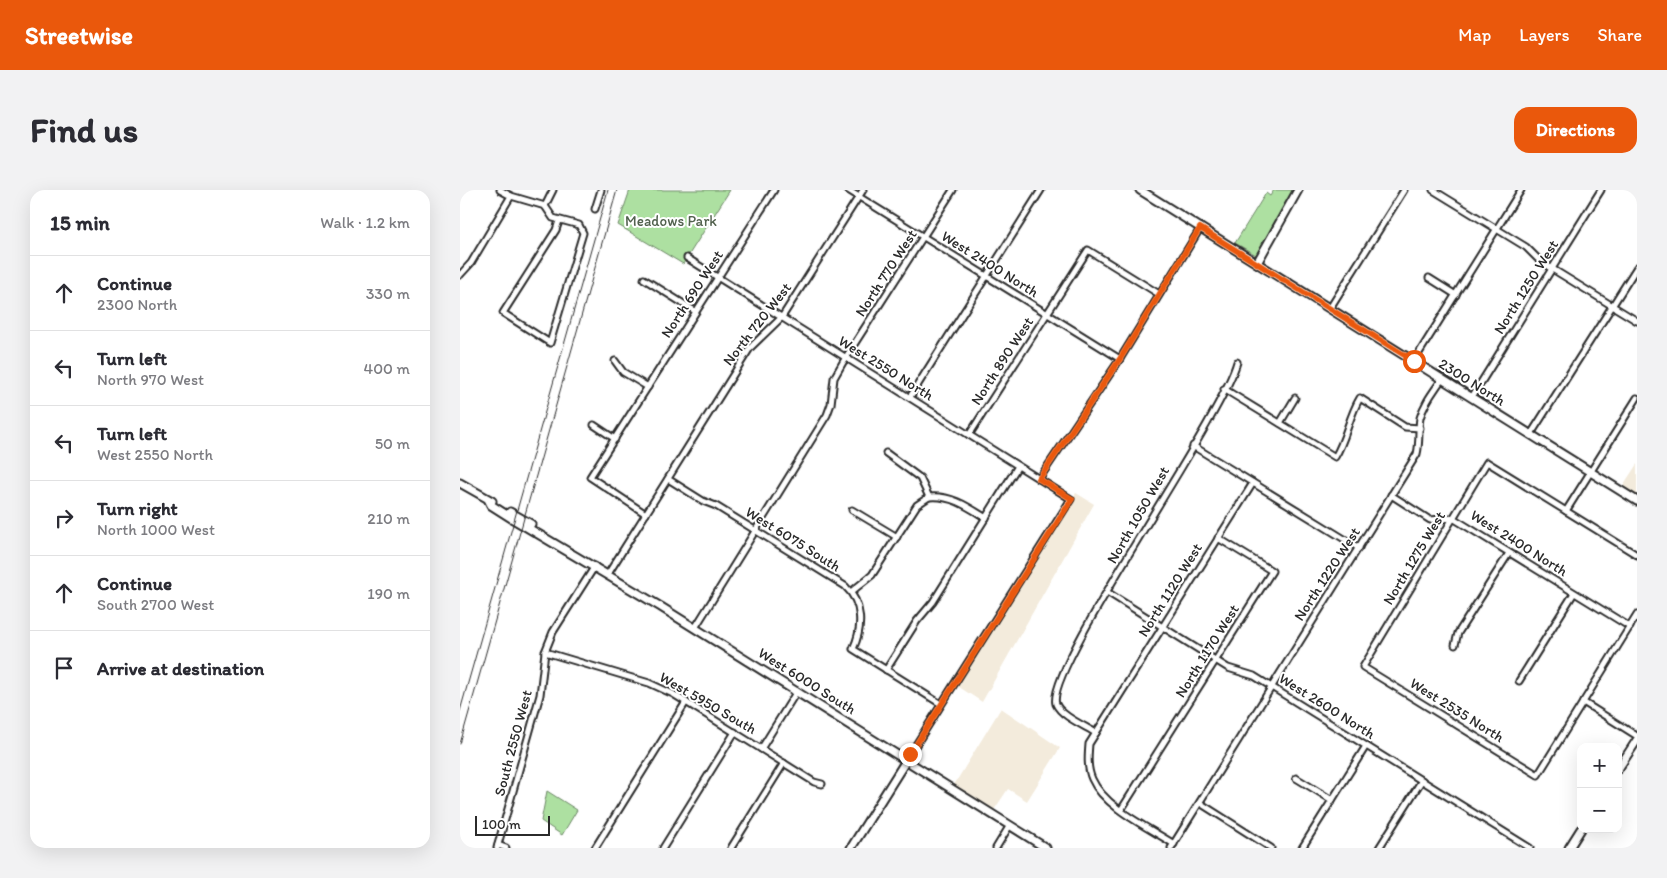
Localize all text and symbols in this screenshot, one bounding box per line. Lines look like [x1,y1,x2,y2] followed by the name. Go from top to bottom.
[25,21,133,50] text: Streetwise
[1458,24,1491,46] text: Map
[1519,24,1569,46] text: Layers
[1597,24,1642,46] text: Share
[1514,107,1637,153] button: Directions
[30,109,138,151] text: Find us
[50,210,110,235] text: 15 min
[625,212,717,230] park label: Meadows Park
[320,213,410,232] text: Walk · 1.2 km
[851,226,921,320] street label: North 770 West
[938,227,1042,301] street label: West 2400 North
[1490,236,1562,337] street label: North 1250 West
[657,246,727,341] street label: North 690 West
[97,272,172,295] text: Continue
[50,279,78,307] icon: ahead
[719,279,795,369] street label: North 720 West
[366,284,410,303] text: 330 m
[97,295,177,314] text: 2300 North
[967,313,1037,408] street label: North 890 West
[835,332,937,404] street label: West 2550 North
[97,347,167,370] text: Turn left
[1403,350,1426,373] route start
[50,354,78,382] icon: left
[1435,354,1509,410] street label: 2300 North
[364,359,410,378] text: 400 m
[97,370,204,389] text: North 970 West
[97,422,167,445] text: Turn left
[50,429,78,457] icon: left
[375,434,410,453] text: 50 m
[97,445,213,464] text: West 2550 North
[1103,463,1173,567] street label: North 1050 West
[97,497,178,520] text: Turn right
[742,503,844,576] street label: West 6075 South
[50,504,78,532] icon: right
[1467,506,1571,580] street label: West 2400 North
[1379,508,1449,608] street label: North 1275 West
[367,509,410,528] text: 210 m
[97,520,215,539] text: North 1000 West
[1290,524,1364,624] street label: North 1220 West
[1134,540,1206,640] street label: North 1120 West
[97,572,172,595] text: Continue
[50,579,78,607] icon: ahead
[367,584,410,603] text: 190 m
[97,595,214,614] text: South 2700 West
[1171,601,1243,701] street label: North 1170 West
[755,644,859,718] street label: West 6000 South
[50,654,78,682] icon: arrive
[97,657,264,680] text: Arrive at destination
[656,668,760,738] street label: West 5950 South
[1276,669,1378,743] street label: West 2600 North
[1407,674,1507,746] street label: West 2535 North
[490,688,536,798] street label: South 2550 West
[899,743,922,766] route end
[1577,743,1622,833] map controls
[1577,743,1622,788] button: +
[1577,788,1622,833] button: −
[475,813,550,836] scale bar
[482,816,521,833] text: 100 m

